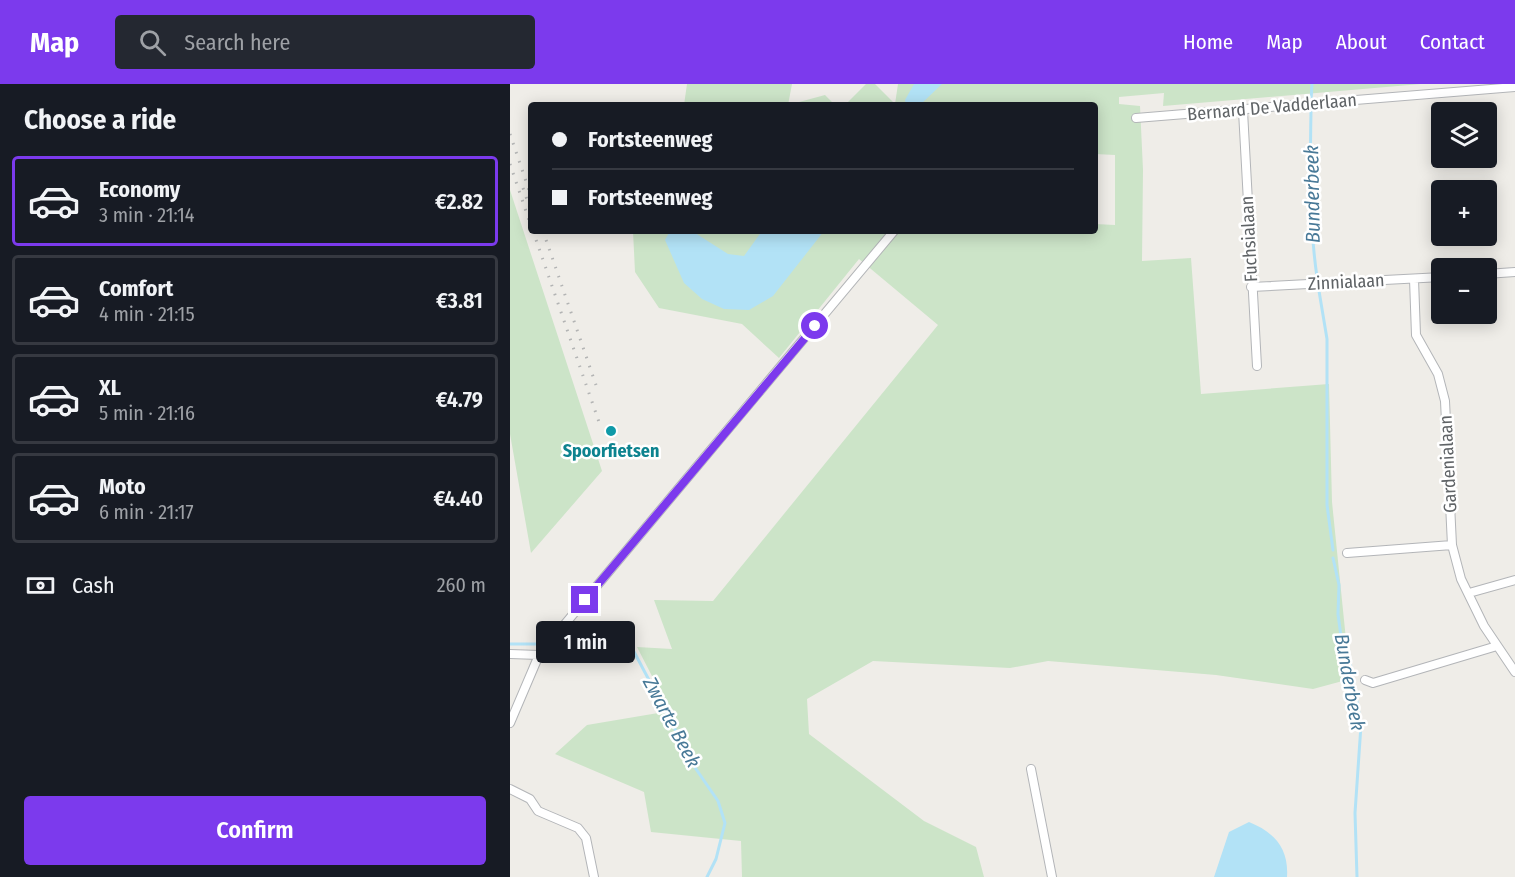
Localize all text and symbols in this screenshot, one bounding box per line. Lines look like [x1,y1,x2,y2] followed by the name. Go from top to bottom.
[115,15,535,69] search box
[30,26,79,59] text: Map
[136,26,169,59] icon: search
[184,29,290,56] text: Search here
[1183,29,1233,55] text: Home
[1266,29,1303,55] text: Map
[1336,29,1387,55] text: About
[1420,29,1485,55] text: Contact
[1186,89,1358,125] street label: Bernard De Vadderlaan
[1431,102,1497,324] map controls
[1431,102,1497,168] button: layers
[24,104,176,136] text: Choose a ride
[588,126,713,153] text: Fortsteenweg
[1299,145,1325,243] water label: Bunderbeek
[27,174,81,228] icon: car
[99,176,180,203] text: Economy
[1431,180,1497,246] button: +
[588,184,713,211] text: Fortsteenweg
[435,188,483,215] text: €2.82
[1236,195,1262,283] street label: Fuchsialaan
[99,203,194,227] text: 3 min · 21:14
[1431,258,1497,324] button: −
[1307,269,1385,295] street label: Zinnialaan
[27,273,81,327] icon: car
[99,275,173,302] text: Comfort
[436,287,483,314] text: €3.81
[99,302,195,326] text: 4 min · 21:15
[801,312,828,339] route start
[27,372,81,426] icon: car
[99,374,121,401] text: XL
[436,386,483,413] text: €4.79
[99,401,195,425] text: 5 min · 21:16
[1434,415,1462,513] street label: Gardenialaan
[604,424,618,438] marker: Spoorfietsen
[563,440,659,462] place label: Spoorfietsen
[27,471,81,525] icon: car
[99,473,146,500] text: Moto
[433,485,483,512] text: €4.40
[99,500,194,524] text: 6 min · 21:17
[24,569,57,602] icon: cash
[72,572,115,599] text: Cash
[437,573,486,597] text: 260 m
[571,586,598,613] route end
[536,621,634,663] callout: 1 min
[564,630,607,654] text: 1 min
[1330,632,1370,732] water label: Bunderbeek
[638,672,706,772] water label: Zwarte Beek
[24,796,486,865] button: Confirm

